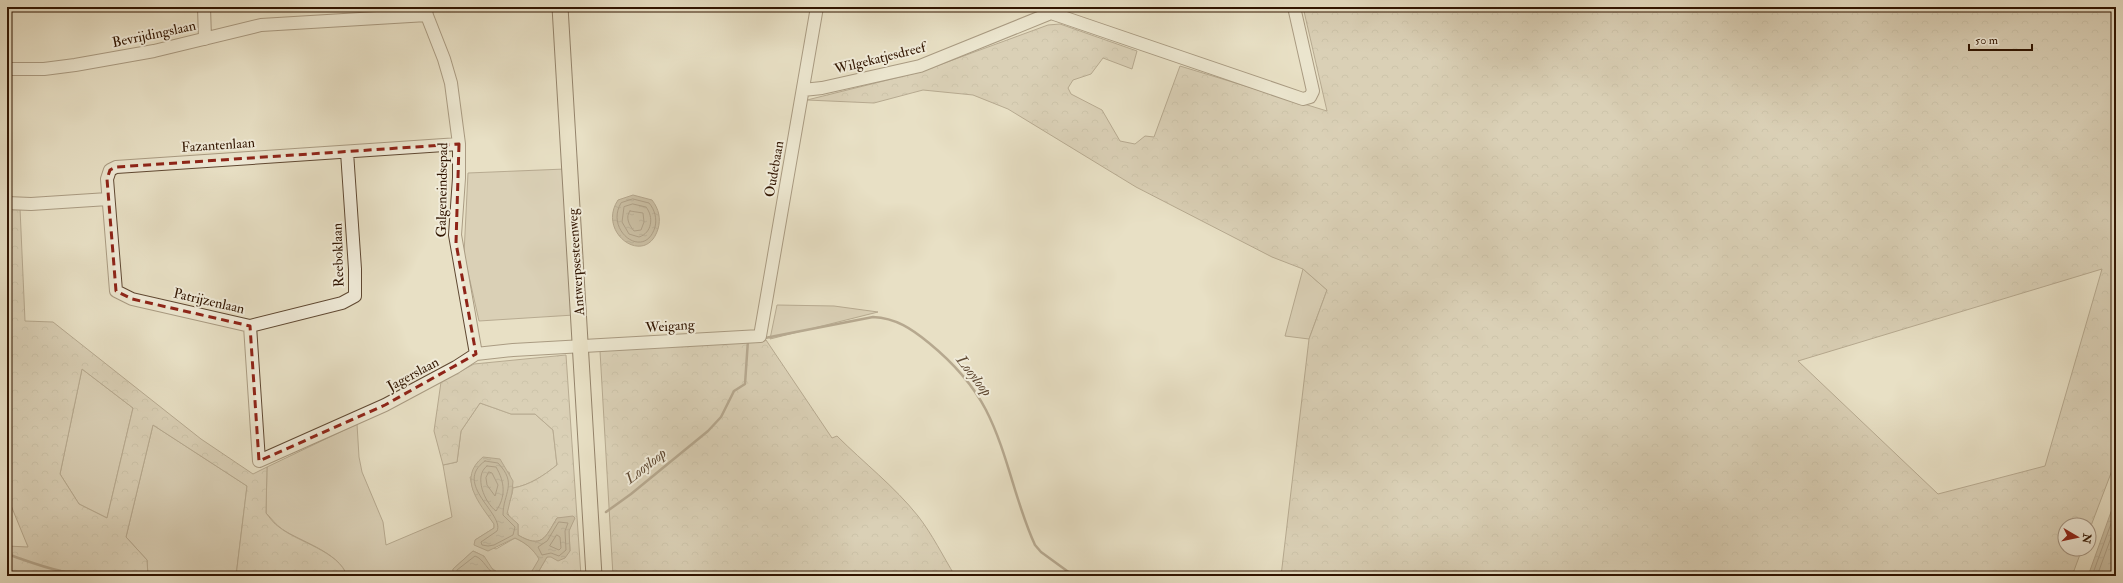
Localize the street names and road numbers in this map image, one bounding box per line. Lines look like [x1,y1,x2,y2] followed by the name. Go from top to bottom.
[111,17,197,51] street label: Bevrijdingslaan
[832,38,930,78] street label: Wilgekatjesdreef
[181,134,255,156] street label: Fazantenlaan
[761,139,787,199] street label: Oudebaan
[433,142,452,238] street label: Galgeneindsepad
[564,207,589,317] street label: Antwerpsesteenweg
[328,223,348,287] street label: Reeboklaan
[172,285,246,317] street label: Patrijzenlaan
[644,316,696,336] street label: Weigang
[383,353,442,395] street label: Jagerslaan

